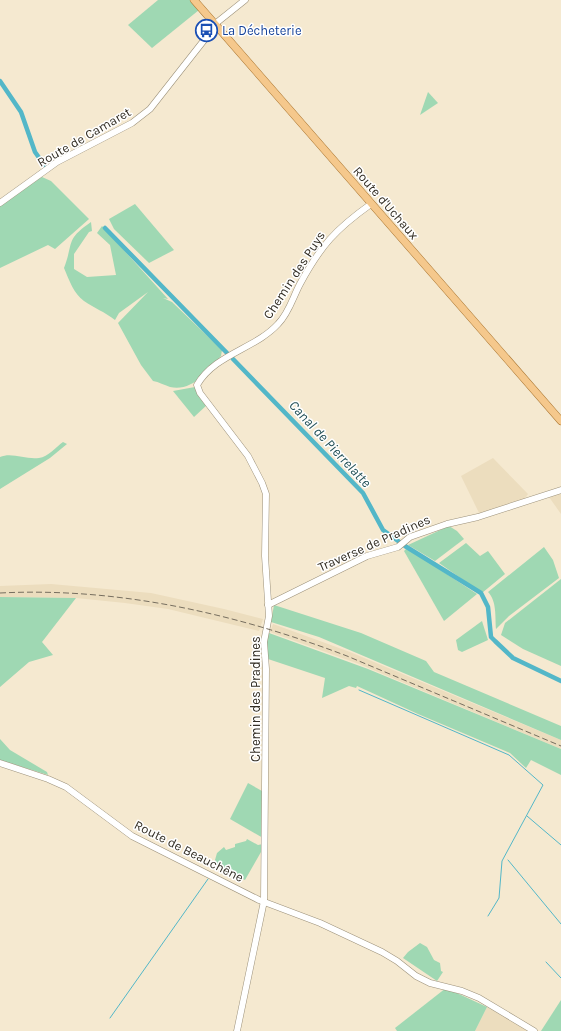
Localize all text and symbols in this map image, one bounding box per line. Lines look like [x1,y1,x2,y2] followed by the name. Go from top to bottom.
[193,17,219,43] bus stop icon: La Décheterie
[222,23,302,38] place label: La Décheterie
[34,104,134,170] street label: Route de Camaret
[350,163,422,243] street label: Route d'Uchaux
[260,228,328,322] street label: Chemin des Puys
[285,397,375,491] water label: Canal de Pierrelatte
[316,511,433,575] street label: Traverse de Pradines
[248,636,263,762] street label: Chemin des Pradines
[132,817,246,885] street label: Route de Beauchêne

